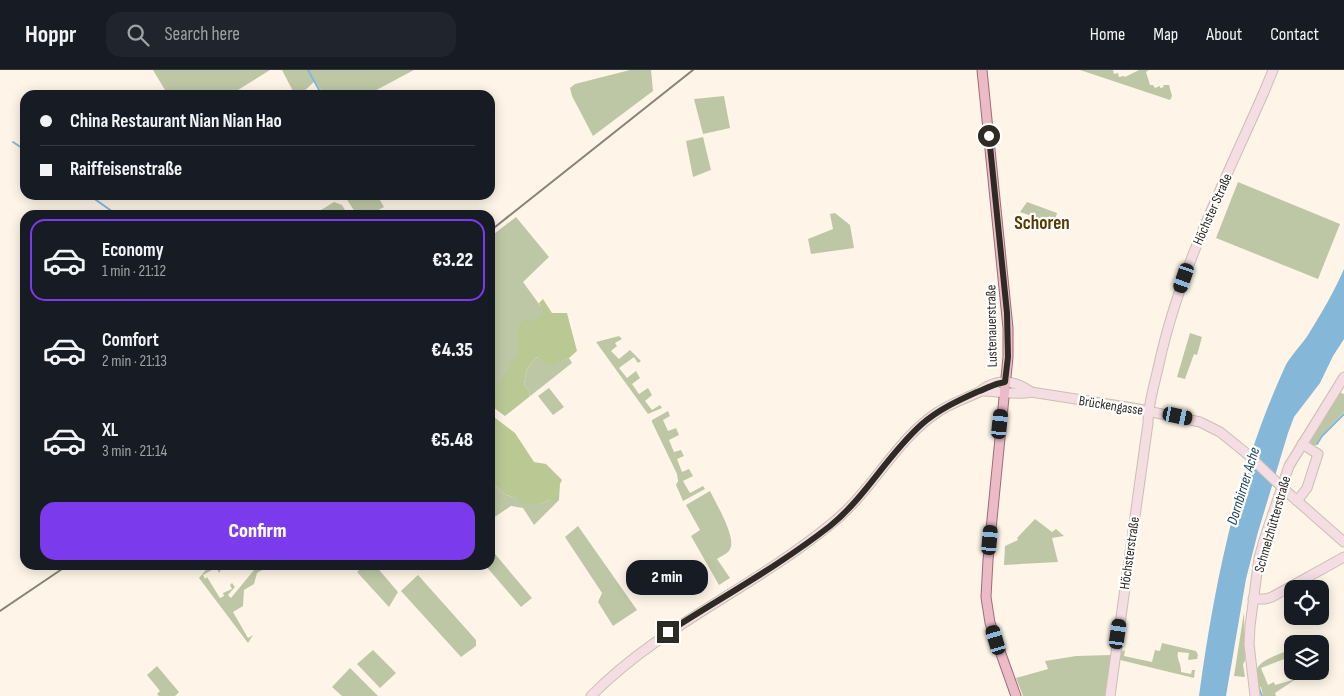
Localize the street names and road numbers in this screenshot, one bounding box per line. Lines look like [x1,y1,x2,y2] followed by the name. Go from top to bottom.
[1189,171,1236,248] street label: Höchster Straße
[982,285,1001,367] street label: Lustenauerstraße
[1078,392,1144,419] street label: Brückengasse
[1251,474,1294,574] street label: Schmelzhütterstraße
[1116,516,1143,590] street label: Höchsterstraße

